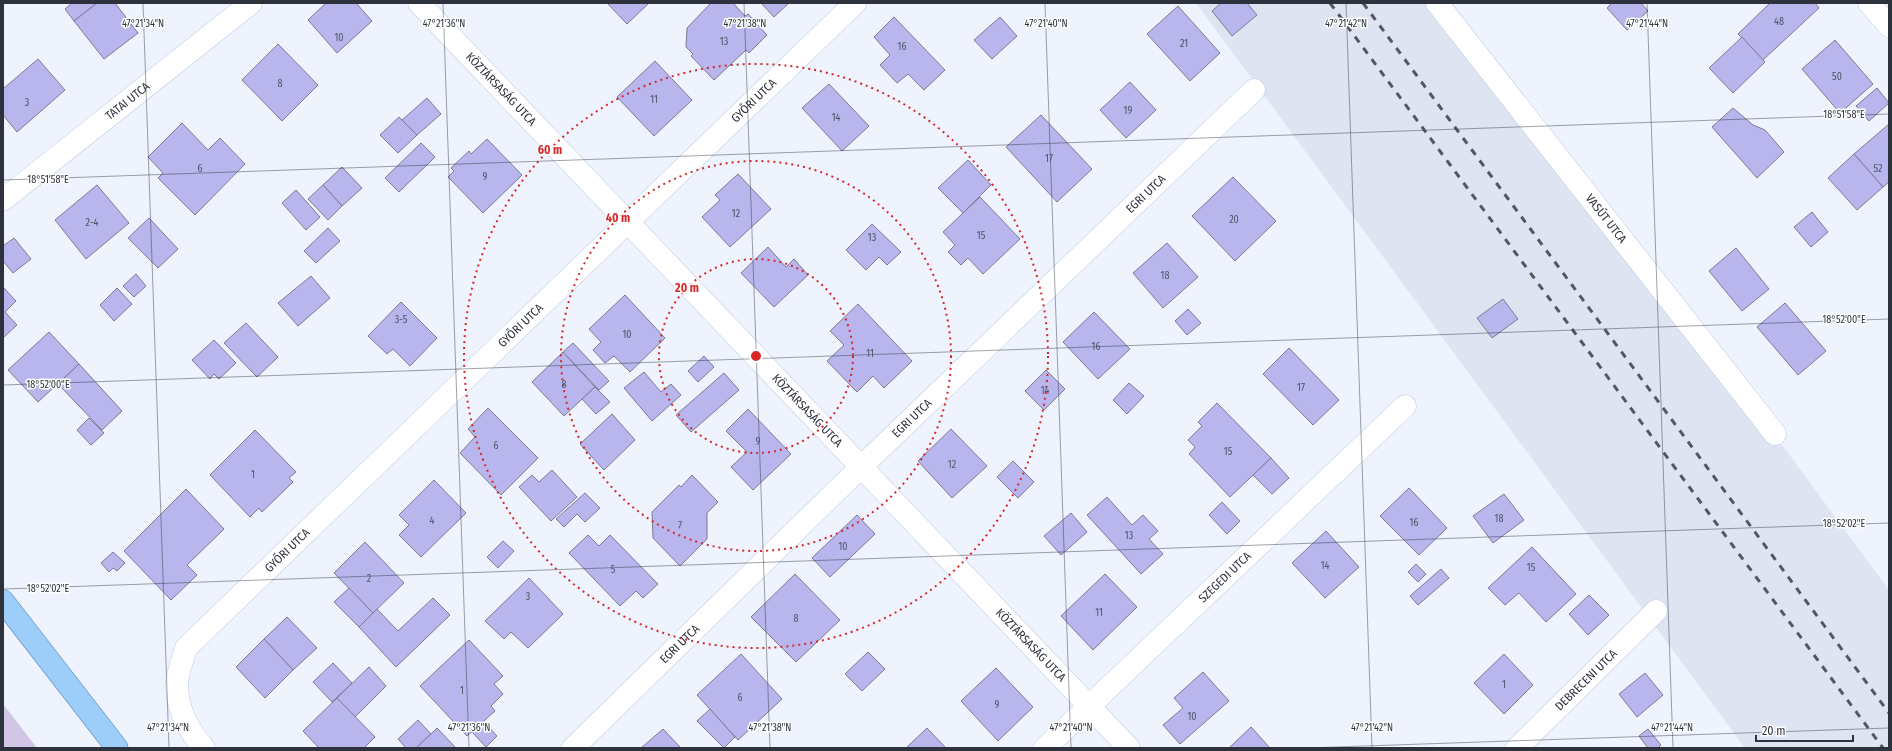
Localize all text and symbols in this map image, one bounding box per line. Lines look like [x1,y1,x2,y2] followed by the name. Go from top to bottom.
[1774,16,1784,28] house number: 48
[122,18,164,30] text: 47°21'34"N
[423,18,465,30] text: 47°21'36"N
[724,18,766,30] text: 47°21'38"N
[1025,18,1068,30] text: 47°21'40"N
[1325,18,1367,30] text: 47°21'42"N
[1626,18,1668,30] text: 47°21'44"N
[334,32,344,44] house number: 10
[720,36,729,48] house number: 13
[1180,38,1188,50] house number: 21
[898,41,906,53] house number: 16
[463,50,540,129] street label: KÖZTÁRSASÁG UTCA
[1832,71,1842,83] house number: 50
[728,75,780,125] street label: GYŐRI UTCA
[278,78,283,90] house number: 8
[103,79,153,123] street label: TATAI UTCA
[650,94,658,106] house number: 11
[25,97,30,109] house number: 3
[1124,105,1133,117] house number: 19
[1823,109,1865,121] text: 18°51'58"E
[832,112,841,124] house number: 14
[538,143,562,157] text: 60 m
[1045,153,1053,165] house number: 17
[198,163,203,175] house number: 6
[1874,163,1883,175] house number: 52
[483,171,488,183] house number: 9
[1123,171,1169,216] street label: EGRI UTCA
[27,174,69,186] text: 18°51'58"E
[1583,191,1630,246] street label: VASÚT UTCA
[732,208,741,220] house number: 12
[606,211,630,225] text: 40 m
[1229,214,1239,226] house number: 20
[86,217,99,229] house number: 2-4
[977,230,986,242] house number: 15
[868,232,877,244] house number: 13
[1161,270,1169,282] house number: 18
[674,281,699,295] text: 20 m
[495,300,546,350] street label: GYŐRI UTCA
[395,314,408,326] house number: 3-5
[1822,314,1866,326] text: 18°52'00"E
[622,329,632,341] house number: 10
[1092,341,1100,353] house number: 16
[866,348,874,360] house number: 11
[749,349,763,363] centre of rings
[769,371,846,450] street label: KÖZTÁRSASÁG UTCA
[26,379,70,391] text: 18°52'00"E
[562,379,567,391] house number: 8
[1297,382,1305,394] house number: 17
[1041,385,1050,397] house number: 14
[889,395,935,440] street label: EGRI UTCA
[756,436,761,448] house number: 9
[494,440,499,452] house number: 6
[1224,446,1233,458] house number: 15
[948,459,957,471] house number: 12
[251,469,255,481] house number: 1
[1495,513,1503,525] house number: 18
[430,515,435,527] house number: 4
[1410,517,1418,529] house number: 16
[1823,518,1866,530] text: 18°52'02"E
[678,520,682,532] house number: 7
[262,525,313,575] street label: GYŐRI UTCA
[1125,530,1134,542] house number: 13
[838,541,848,553] house number: 10
[1196,549,1254,605] street label: SZEGEDI UTCA
[1321,560,1330,572] house number: 14
[1527,562,1536,574] house number: 15
[611,564,616,576] house number: 5
[367,573,372,585] house number: 2
[27,583,70,595] text: 18°52'02"E
[526,591,531,603] house number: 3
[993,606,1069,685] street label: KÖZTÁRSASÁG UTCA
[1095,607,1103,619] house number: 11
[794,613,799,625] house number: 8
[657,621,703,666] street label: EGRI UTCA
[1552,646,1620,713] street label: DEBRECENI UTCA
[1502,679,1506,691] house number: 1
[460,685,464,697] house number: 1
[738,692,743,704] house number: 6
[995,699,1000,711] house number: 9
[1187,711,1197,723] house number: 10
[1756,717,1853,743] scale bar
[147,722,189,734] text: 47°21'34"N
[448,722,490,734] text: 47°21'36"N
[749,722,791,734] text: 47°21'38"N
[1050,722,1093,734] text: 47°21'40"N
[1351,722,1393,734] text: 47°21'42"N
[1651,722,1693,734] text: 47°21'44"N
[1762,724,1786,738] text: 20 m

